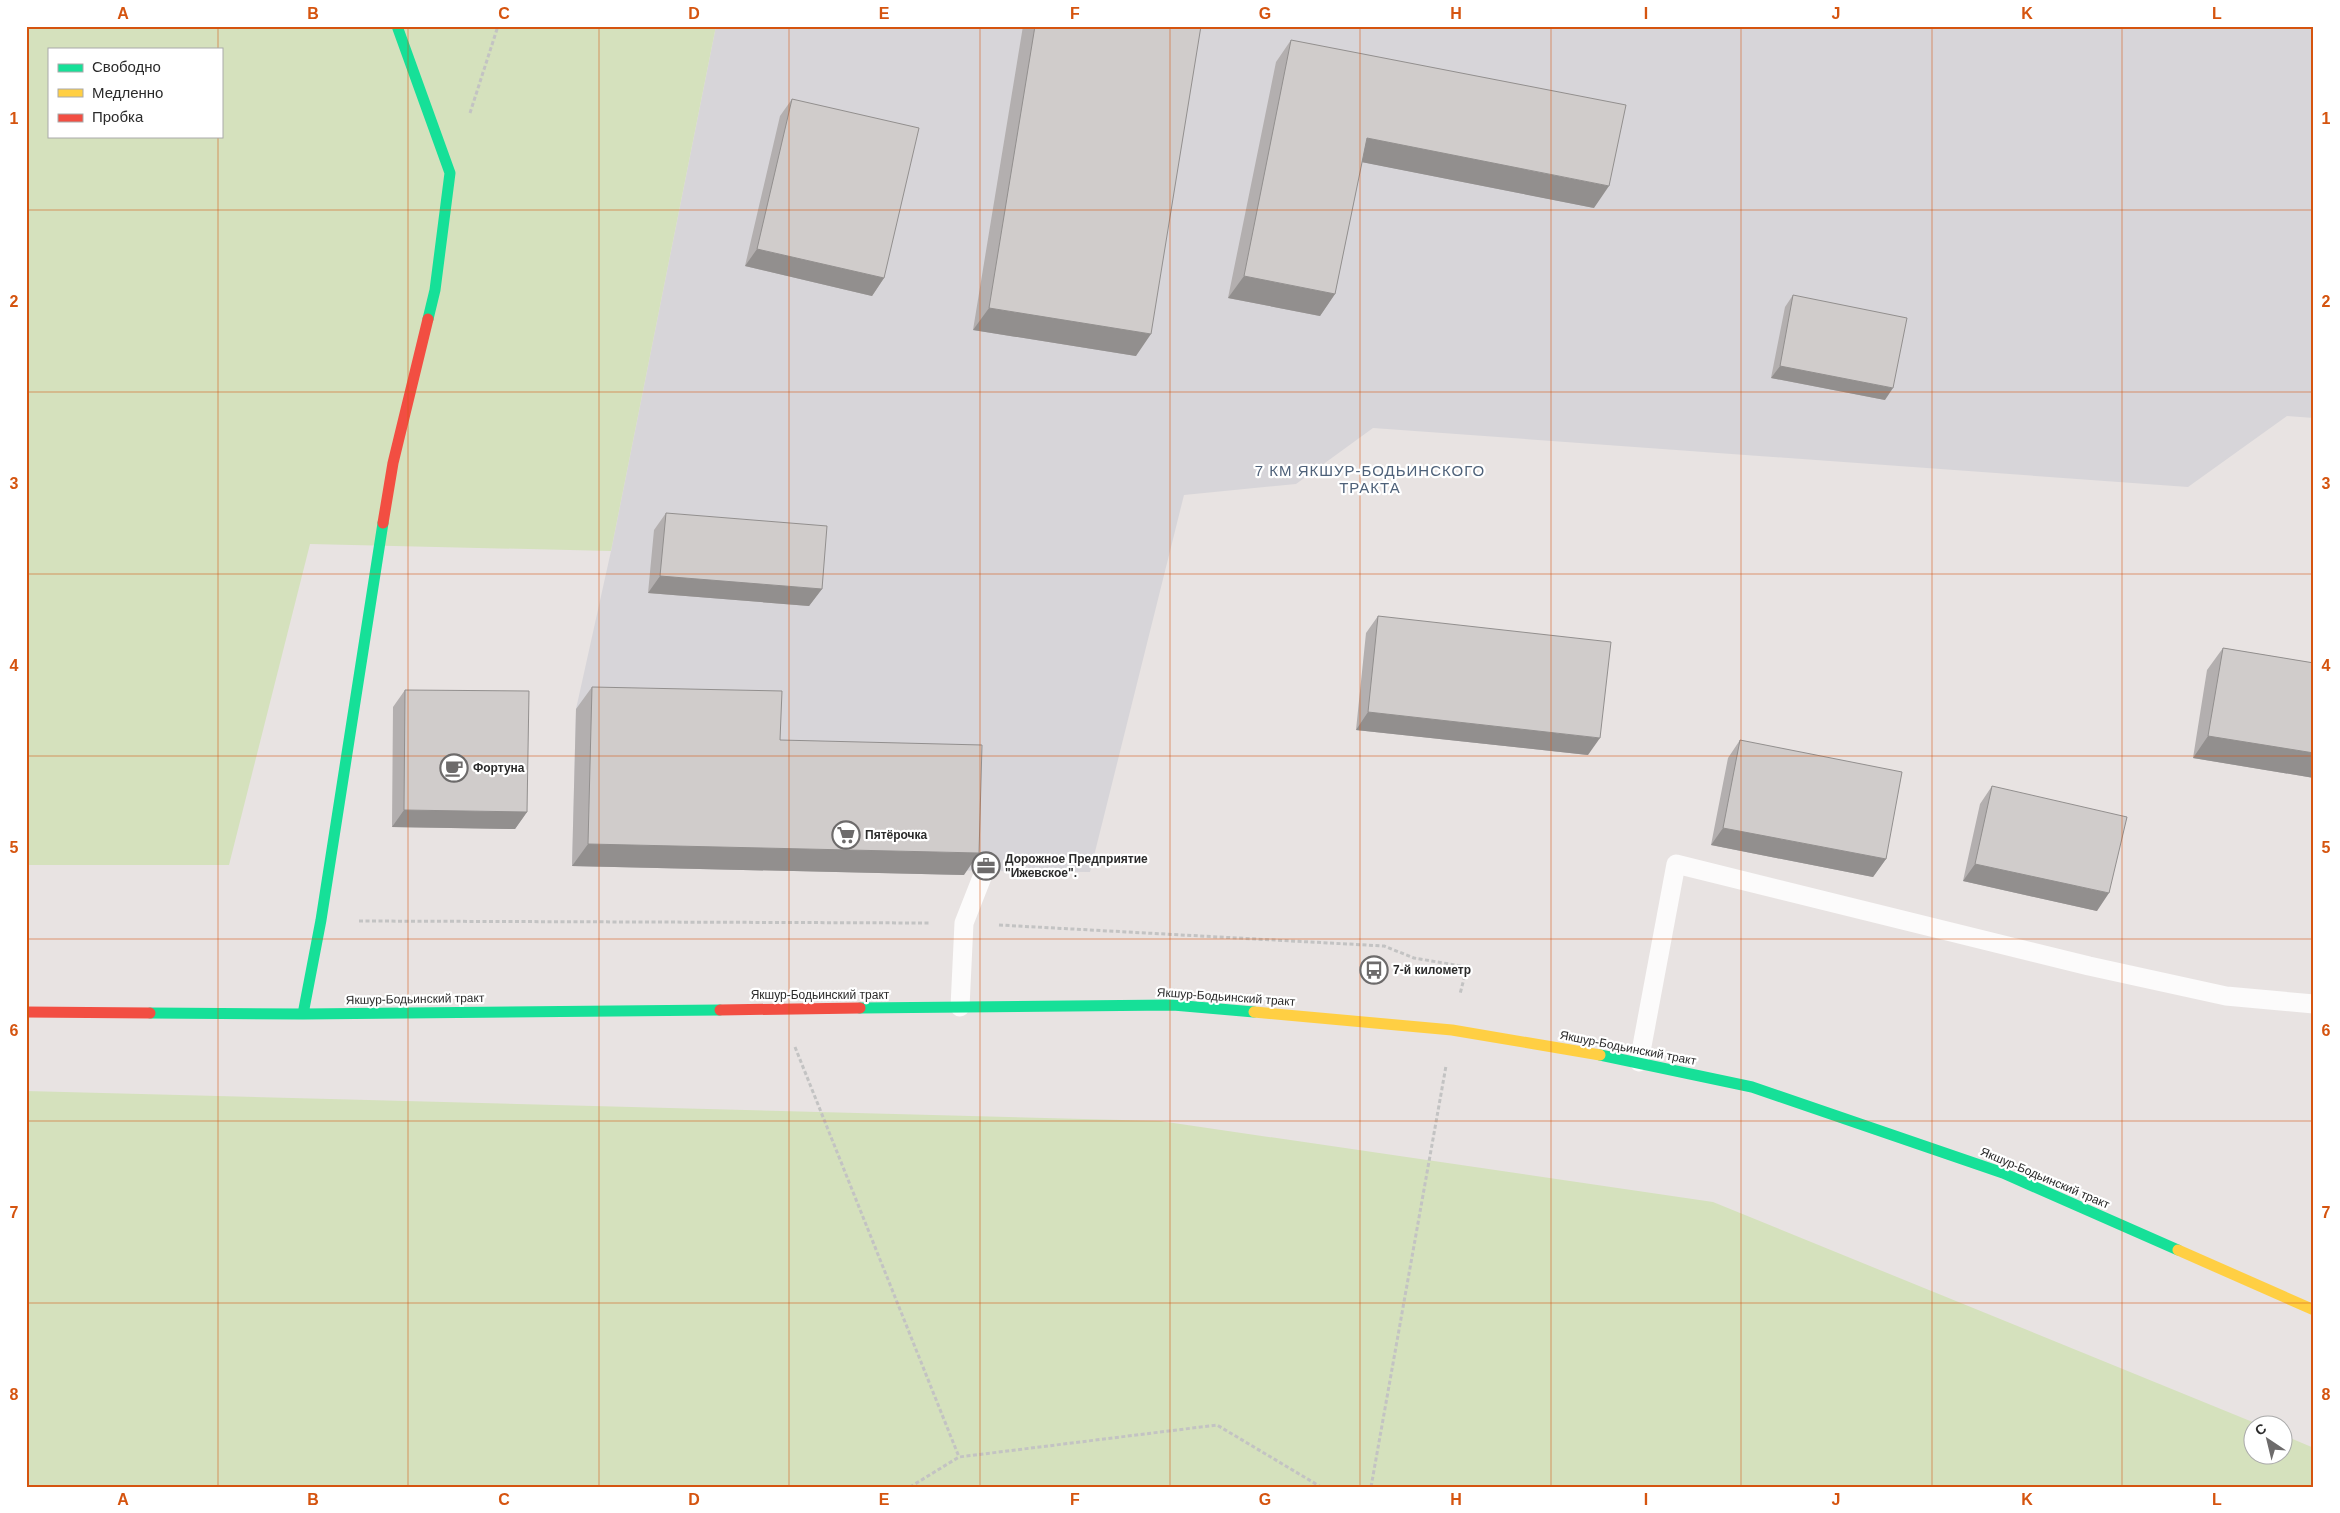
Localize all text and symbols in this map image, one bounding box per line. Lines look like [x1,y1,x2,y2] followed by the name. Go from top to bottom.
[117,5,129,22] text: A
[307,5,319,22] text: B
[498,5,510,22] text: C
[688,5,700,22] text: D
[879,5,890,22] text: E
[1070,5,1080,22] text: F
[1259,5,1271,22] text: G
[1450,5,1462,22] text: H
[1644,5,1648,22] text: I
[1832,5,1840,22] text: J
[2021,5,2033,22] text: K
[2212,5,2222,22] text: L
[48,48,222,138] legend
[92,58,161,75] text: Свободно
[92,84,163,101] text: Медленно
[92,108,144,125] text: Пробка
[10,110,19,127] text: 1
[2322,110,2331,127] text: 1
[10,293,19,310] text: 2
[2322,293,2331,310] text: 2
[1255,462,1485,496] district label: 7 КМ ЯКШУР-БОДЬИНСКОГО ТРАКТА
[10,475,19,492] text: 3
[2322,475,2331,492] text: 3
[10,657,19,674] text: 4
[2322,657,2331,674] text: 4
[439,753,469,783] cafe icon: Фортуна
[473,761,525,775] place label: Фортуна
[831,820,861,850] supermarket icon: Пятёрочка
[865,828,928,842] place label: Пятёрочка
[10,839,19,856] text: 5
[2322,839,2331,856] text: 5
[971,851,1001,881] office icon: Дорожное Предприятие "Ижевское".
[1005,852,1148,880] place label: Дорожное Предприятие "Ижевское".
[1359,955,1389,985] bus stop icon: 7-й километр
[1393,963,1471,977] place label: 7-й километр
[1156,985,1296,1009] street label: Якшур-Бодьинский тракт
[751,988,890,1002] street label: Якшур-Бодьинский тракт
[346,991,485,1007] street label: Якшур-Бодьинский тракт
[10,1022,19,1039] text: 6
[2322,1022,2331,1039] text: 6
[1559,1028,1698,1068] street label: Якшур-Бодьинский тракт
[1978,1144,2112,1212] street label: Якшур-Бодьинский тракт
[10,1204,19,1221] text: 7
[2322,1204,2331,1221] text: 7
[10,1386,19,1403] text: 8
[2322,1386,2331,1403] text: 8
[2242,1416,2292,1466] north arrow
[2252,1420,2269,1439] text: С
[117,1491,129,1508] text: A
[307,1491,319,1508] text: B
[498,1491,510,1508] text: C
[688,1491,700,1508] text: D
[879,1491,890,1508] text: E
[1070,1491,1080,1508] text: F
[1259,1491,1271,1508] text: G
[1450,1491,1462,1508] text: H
[1644,1491,1648,1508] text: I
[1832,1491,1840,1508] text: J
[2021,1491,2033,1508] text: K
[2212,1491,2222,1508] text: L

